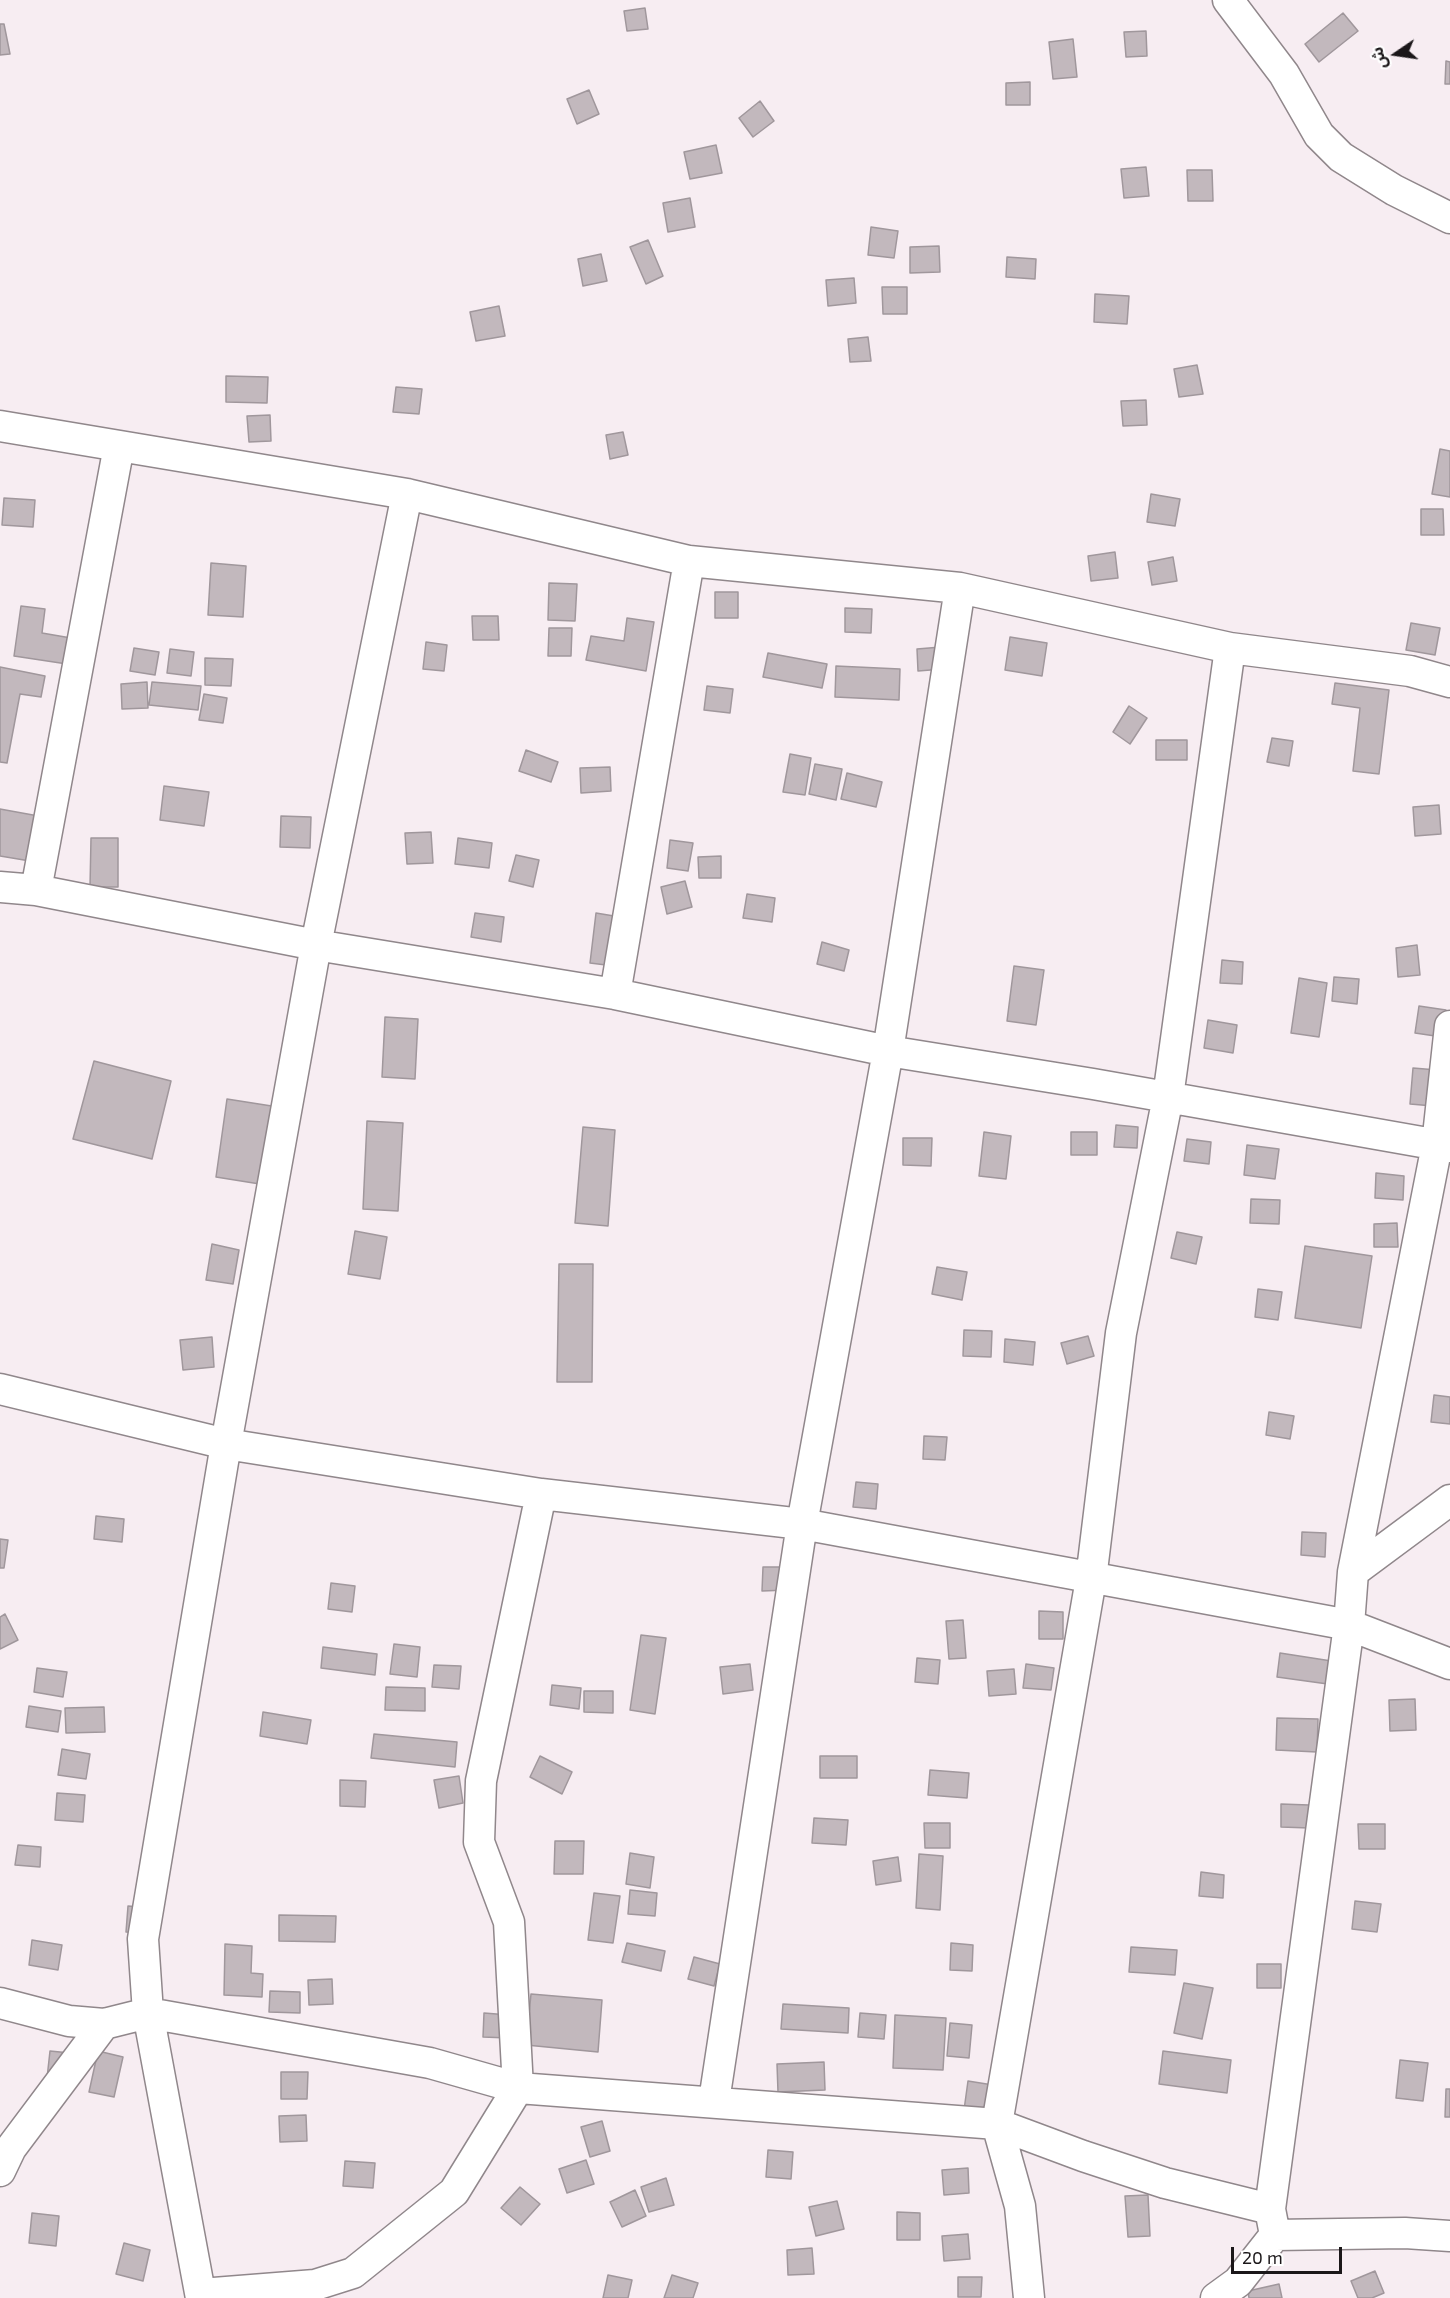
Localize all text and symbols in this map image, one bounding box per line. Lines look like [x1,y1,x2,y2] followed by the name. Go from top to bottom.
[1366,24,1426,84] north arrow
[1366,45,1390,71] text: ش
[1234,2235,1345,2273] scale bar
[1242,2246,1283,2268] text: 20 m

